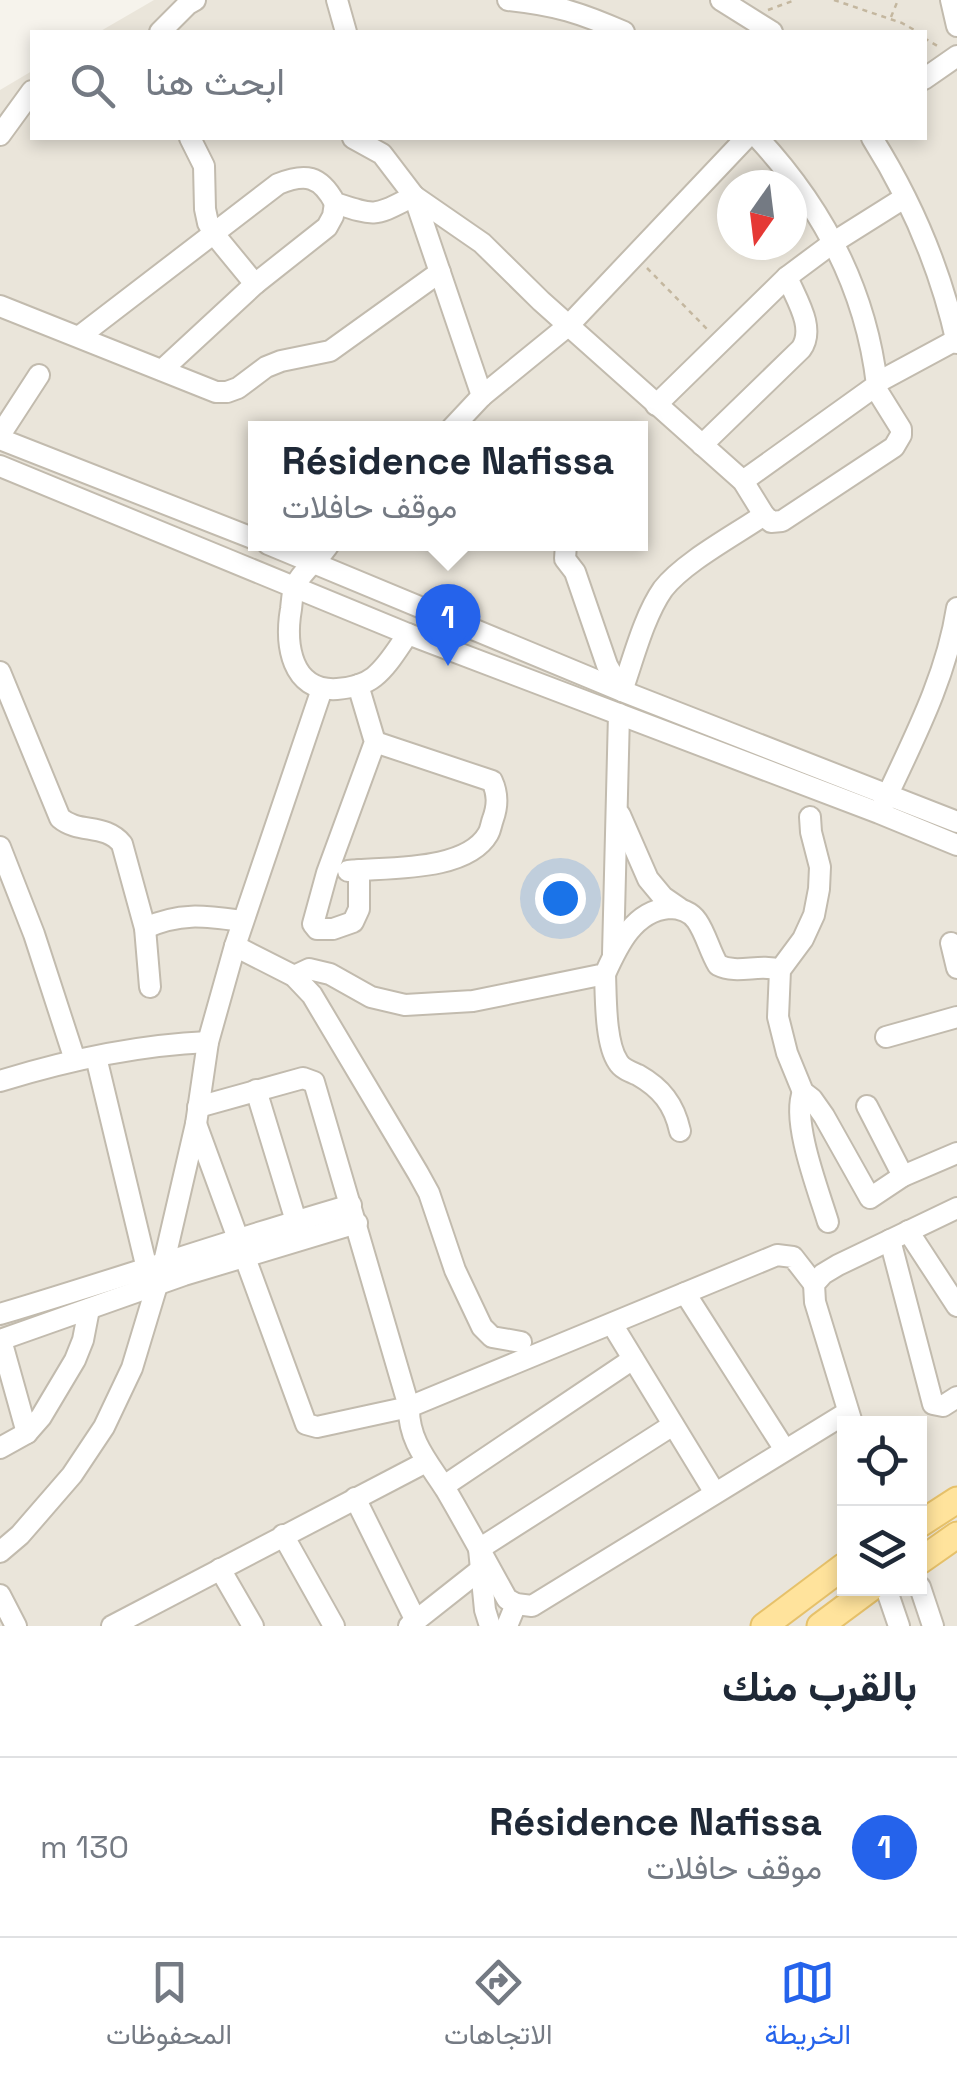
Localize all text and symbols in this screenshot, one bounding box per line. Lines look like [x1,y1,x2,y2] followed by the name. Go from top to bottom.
[30,30,927,140] search box
[65,58,120,113] icon: search
[145,58,285,106] text: ابحث هنا
[717,170,807,260] north arrow
[248,421,648,551] popup
[282,437,614,485] text: Résidence Nafissa
[282,487,457,527] text: موقف حافلات
[416,584,480,666] pin: 1
[535,873,586,924] your location
[837,1416,927,1596] map controls
[837,1416,927,1506] button: locate
[837,1506,927,1596] button: layers
[722,1660,917,1713] text: بالقرب منك
[489,1798,822,1846] text: Résidence Nafissa
[40,1827,129,1867] text: 130 m
[877,1827,892,1867] text: 1
[646,1848,822,1888] text: موقف حافلات
[106,1955,232,2059] tab: المحفوظات
[444,1955,553,2059] tab: الاتجاهات
[764,1955,851,2059] tab: الخريطة

